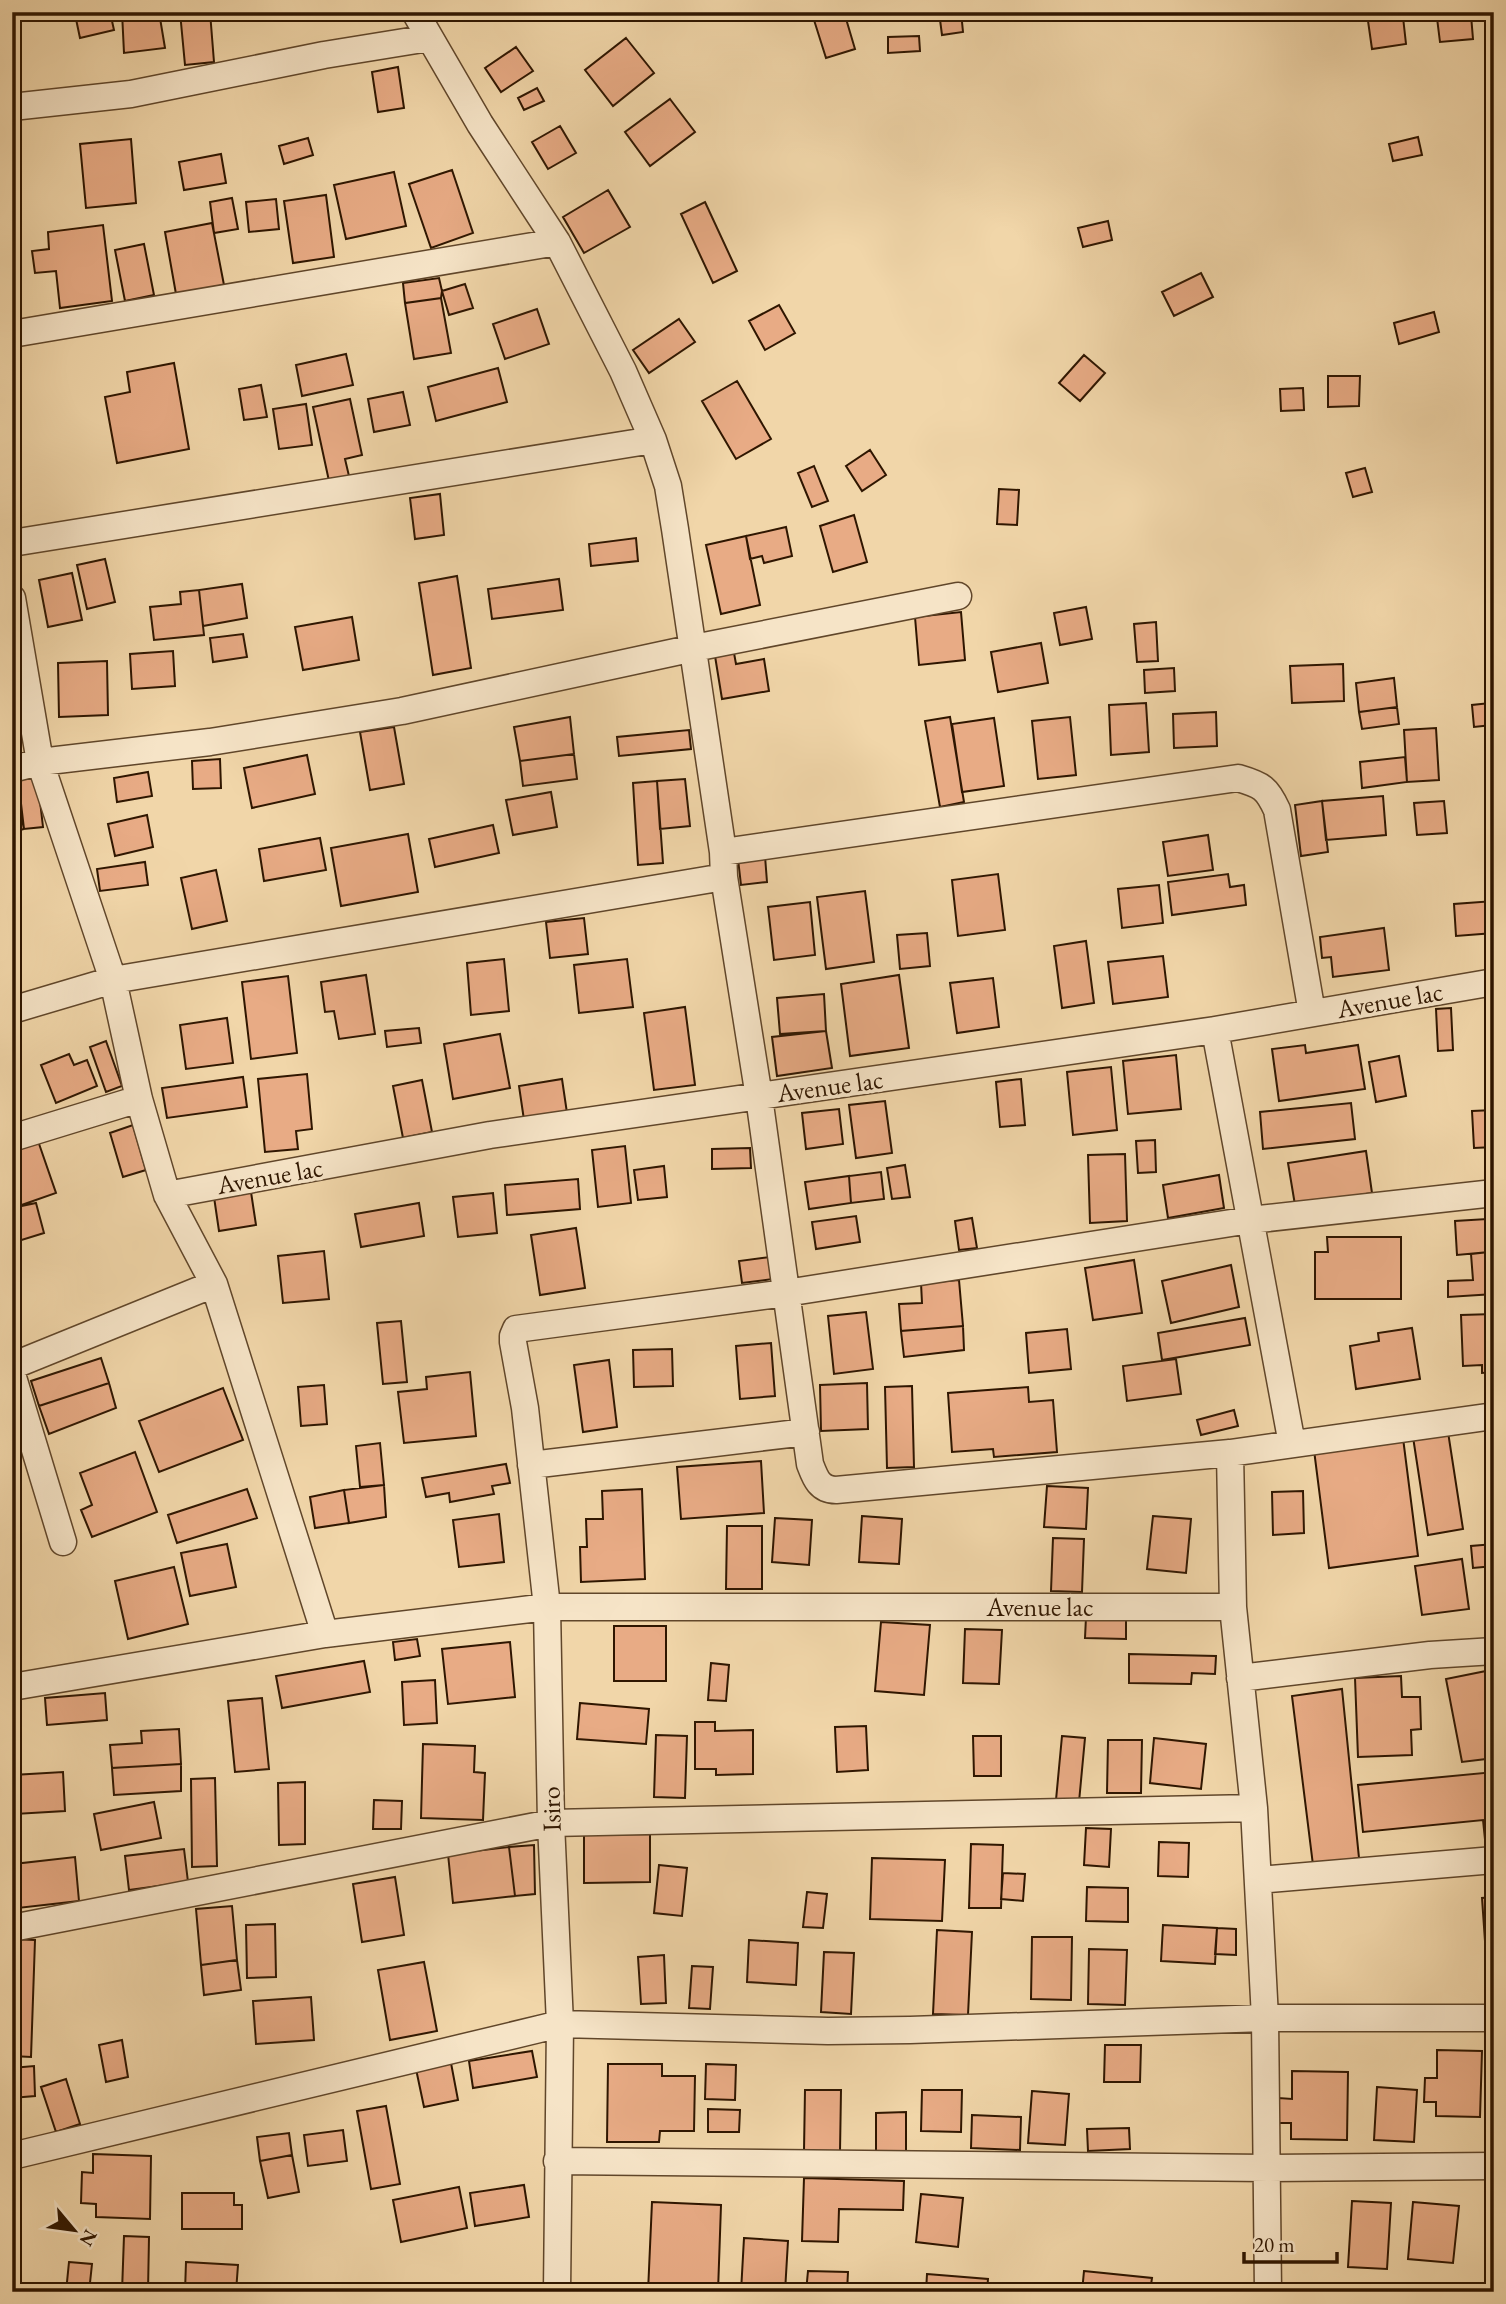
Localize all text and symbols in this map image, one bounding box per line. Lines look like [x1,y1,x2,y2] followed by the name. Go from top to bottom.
[1333,974,1446,1026] street label: Avenue lac
[774,1062,885,1110] street label: Avenue lac
[213,1150,326,1202] street label: Avenue lac
[985,1590,1094,1624] street label: Avenue lac
[533,1786,569,1832] street label: Isiro
[38,2196,108,2266] north arrow
[1244,2220,1336,2264] scale bar
[73,2225,103,2251] text: N
[1254,2231,1295,2258] text: 20 m

